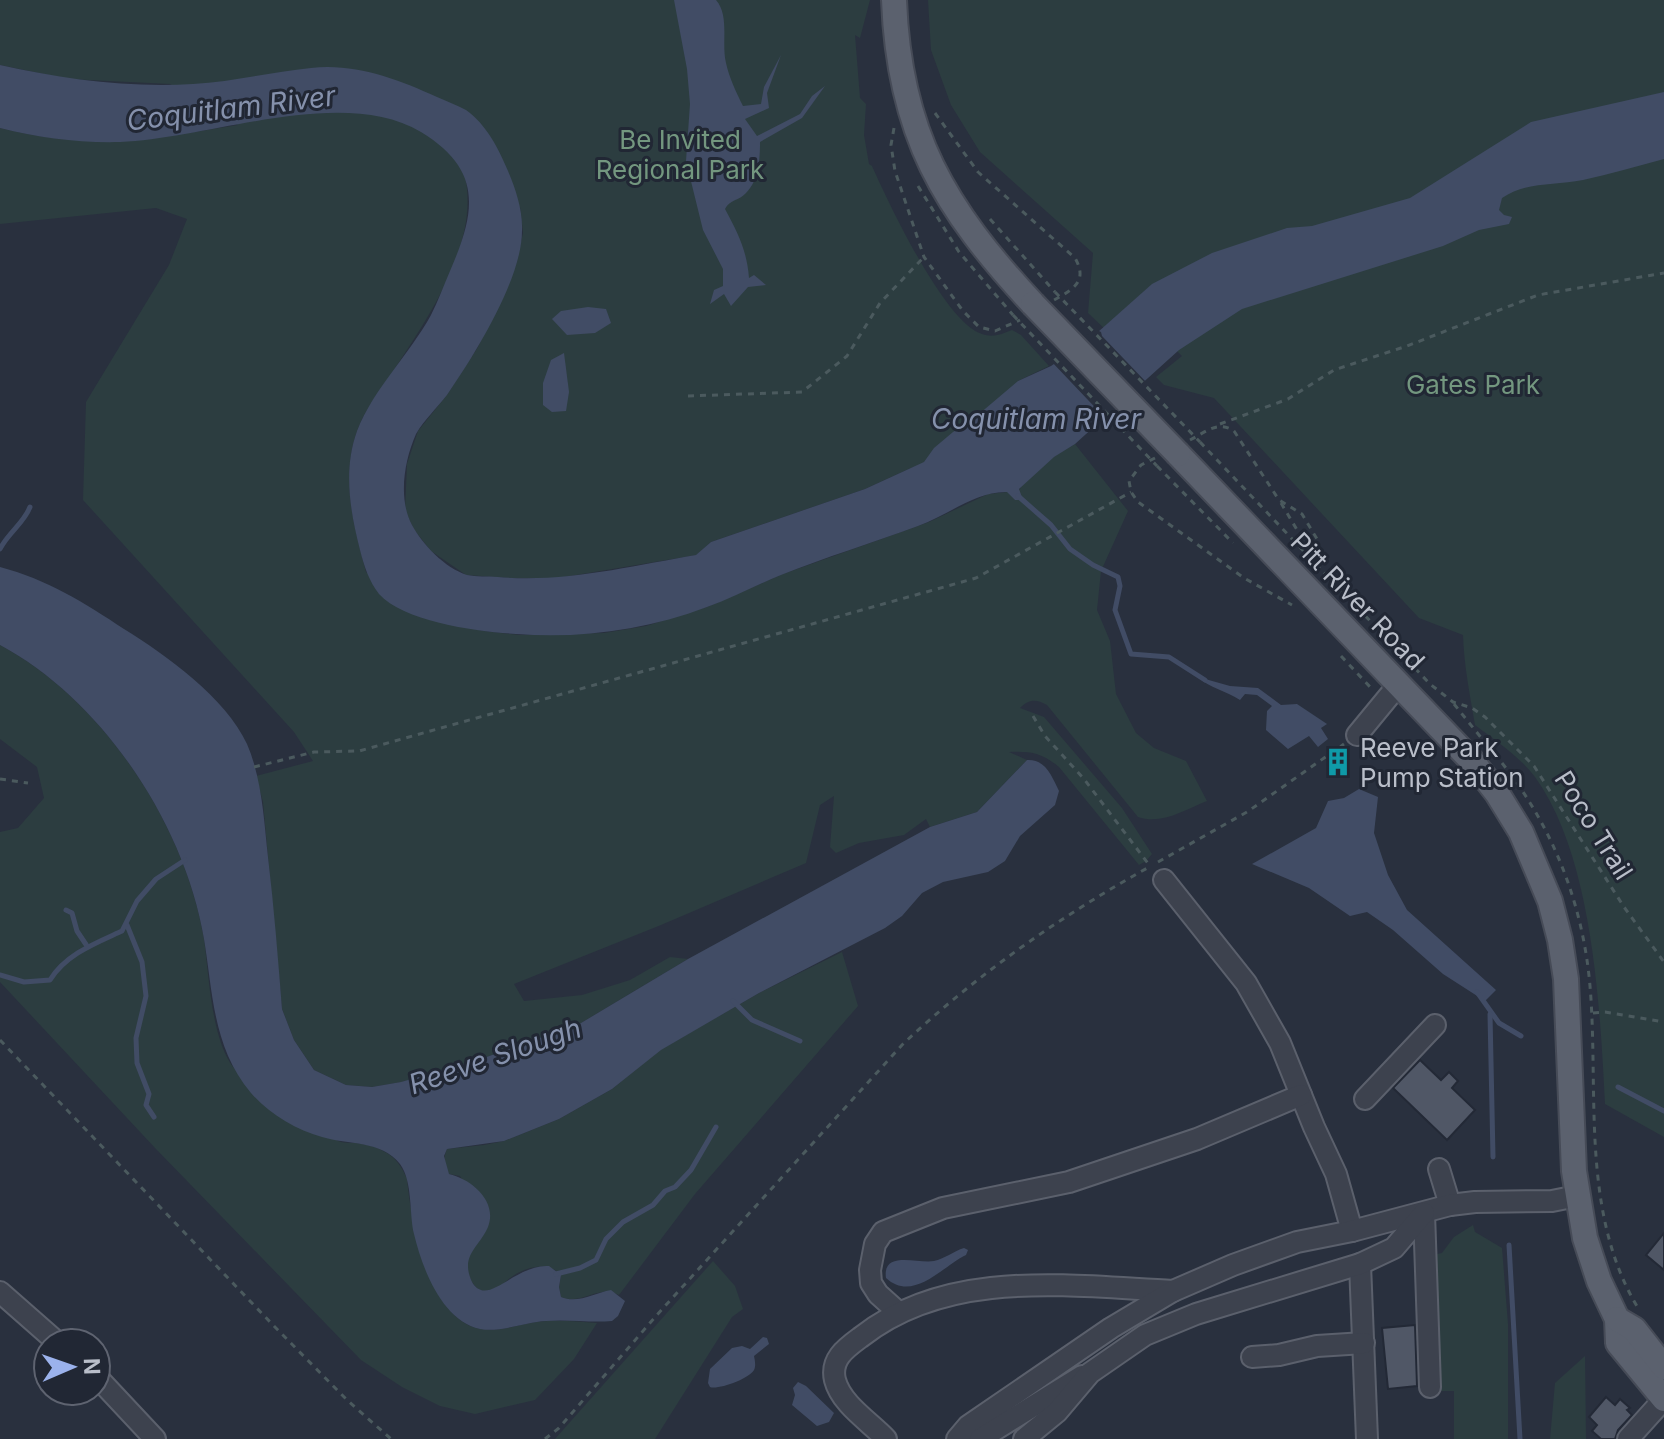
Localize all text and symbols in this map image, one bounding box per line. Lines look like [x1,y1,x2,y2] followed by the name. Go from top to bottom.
[125,78,339,138] water label: Coquitlam River
[596,124,764,185] park label: Be Invited Regional Park
[1406,369,1540,400] park label: Gates Park
[931,402,1142,436] water label: Coquitlam River
[1285,526,1431,676] street label: Pitt River Road
[1360,732,1524,793] place label: Reeve Park Pump Station
[1323,747,1353,777] building icon: Reeve Park Pump Station
[1549,765,1639,885] street label: Poco Trail
[404,1011,586,1101] water label: Reeve Slough
[32,1327,112,1407] north arrow
[79,1357,105,1375] text: N

